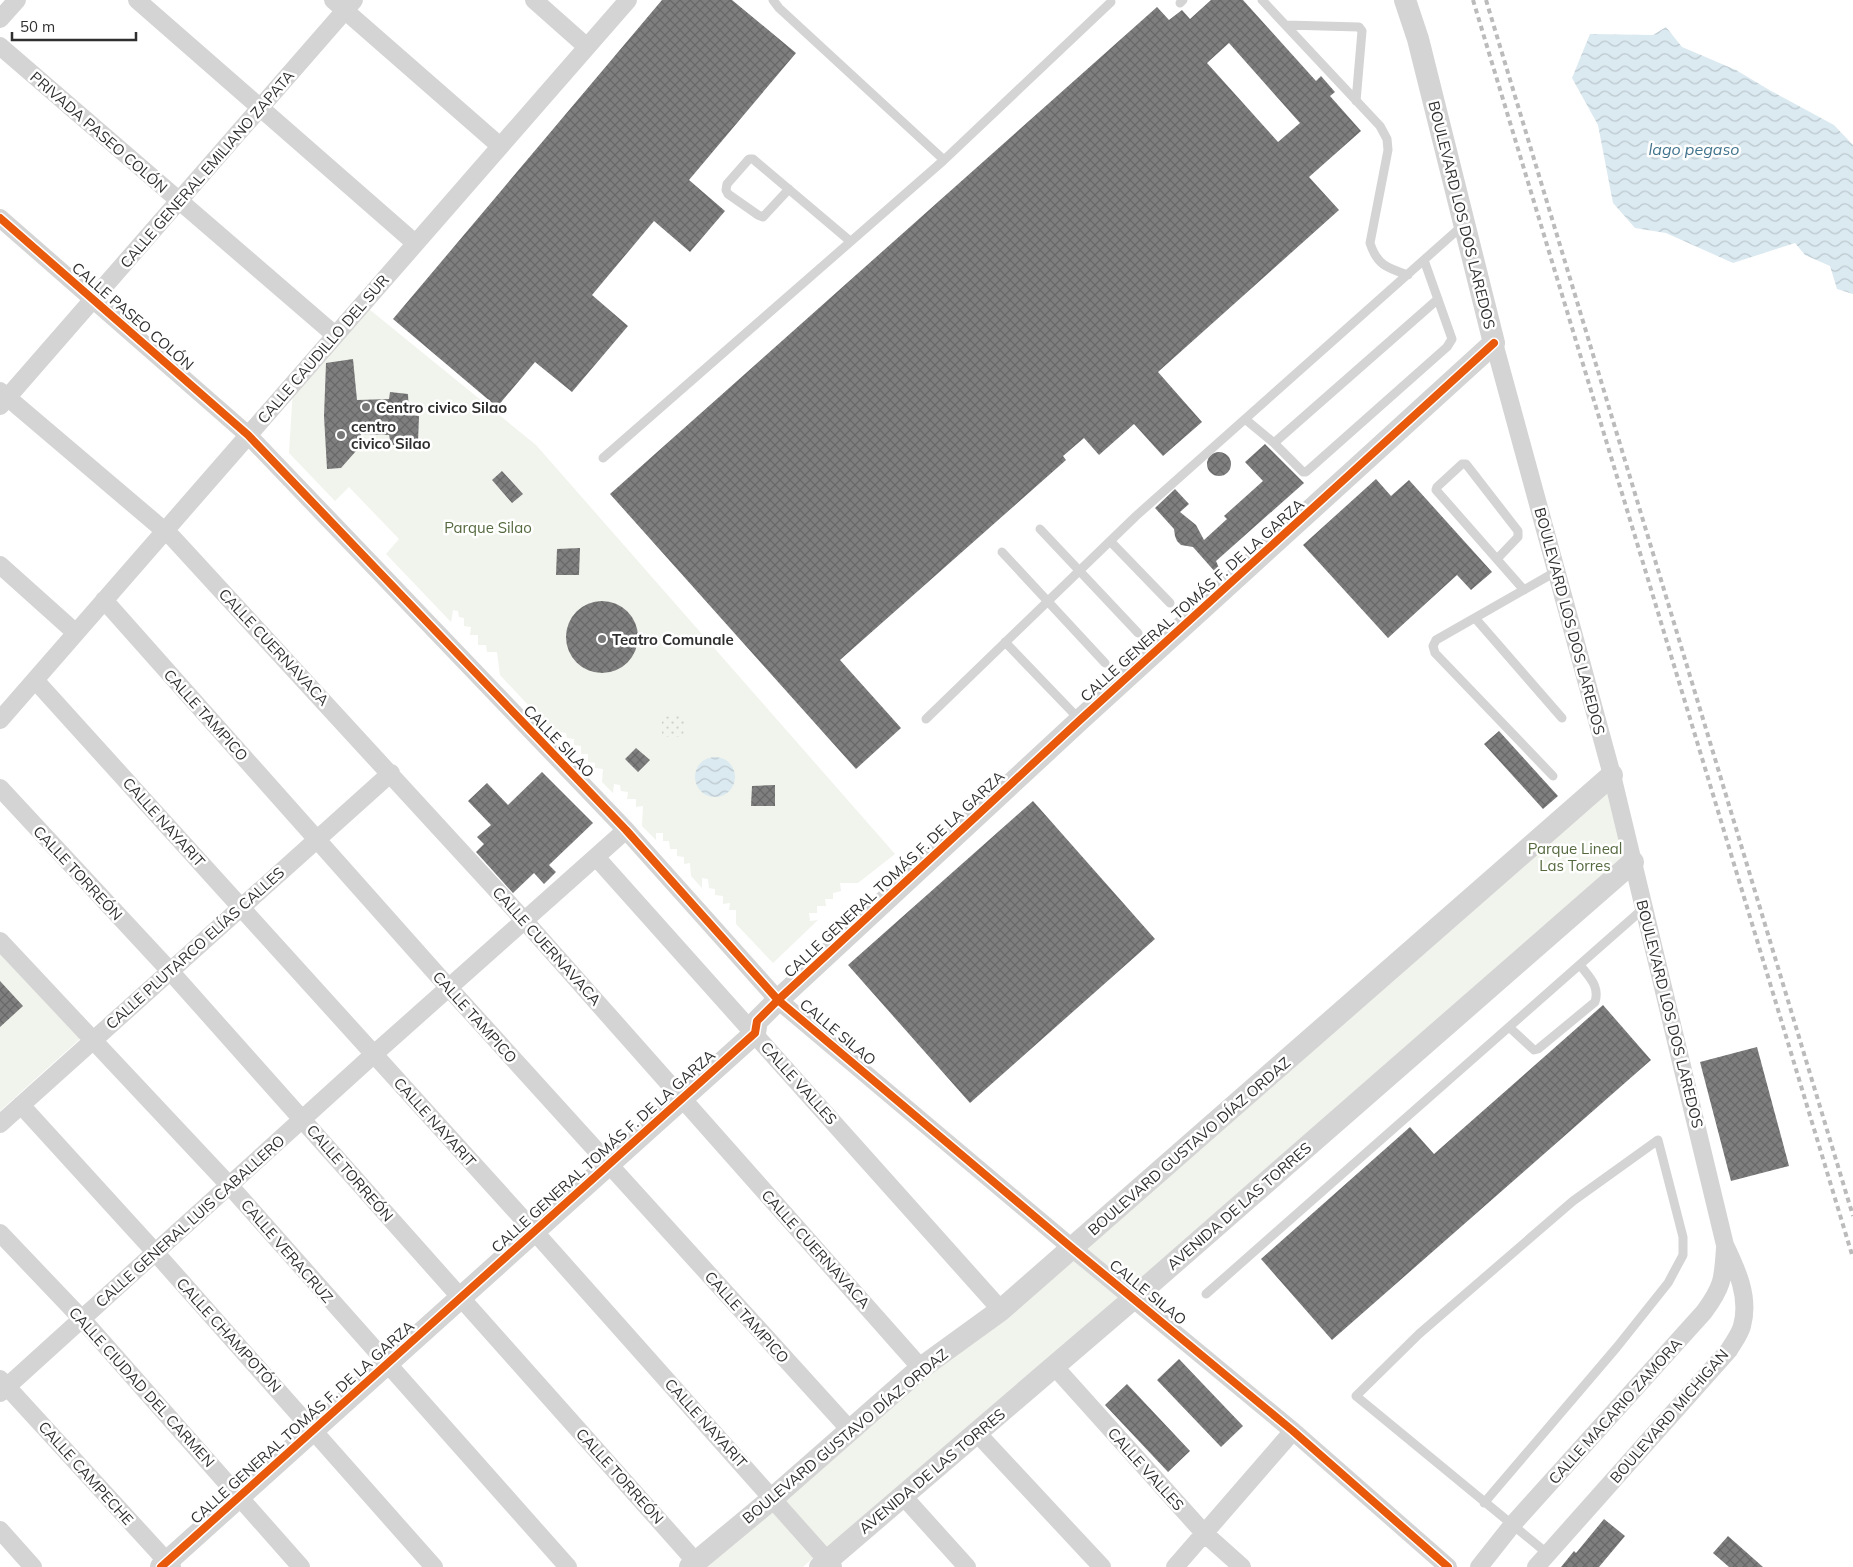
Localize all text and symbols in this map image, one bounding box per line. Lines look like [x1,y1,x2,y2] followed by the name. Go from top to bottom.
[12,10,136,42] scale bar
[20,17,55,36] text: 50 m
[116,66,298,272] street label: CALLE GENERAL EMILIANO ZAPATA
[26,67,172,197] street label: PRIVADA PASEO COLÓN
[1424,99,1500,331] street label: BOULEVARD LOS DOS LAREDOS
[1649,139,1740,159] water label: lago pegaso
[68,258,198,374] street label: CALLE PASEO COLÓN
[253,271,393,427] street label: CALLE CAUDILLO DEL SUR
[376,398,507,417] place label: Centro civico Silao
[360,401,372,413] marker: Centro civico Silao
[351,417,431,453] place label: centro civico Silao
[335,429,347,441] marker: centro civico Silao
[1076,494,1308,706] street label: CALLE GENERAL TOMÁS F. DE LA GARZA
[1530,505,1610,737] street label: BOULEVARD LOS DOS LAREDOS
[444,518,532,537] park label: Parque Silao
[215,584,333,710] street label: CALLE CUERNAVACA
[612,630,734,649] place label: Teatro Comunale
[596,633,608,645] marker: Teatro Comunale
[160,665,252,765] street label: CALLE TAMPICO
[520,701,598,781] street label: CALLE SILAO
[780,767,1008,981] street label: CALLE GENERAL TOMÁS F. DE LA GARZA
[119,773,209,871] street label: CALLE NAYARIT
[29,822,127,924] street label: CALLE TORREÓN
[1528,839,1622,875] park label: Parque Lineal Las Torres
[102,863,288,1033] street label: CALLE PLUTARCO ELÍAS CALLES
[489,883,605,1009] street label: CALLE CUERNAVACA
[1632,898,1708,1130] street label: BOULEVARD LOS DOS LAREDOS
[429,967,521,1067] street label: CALLE TAMPICO
[796,995,880,1069] street label: CALLE SILAO
[757,1038,841,1128] street label: CALLE VALLES
[487,1045,719,1257] street label: CALLE GENERAL TOMÁS F. DE LA GARZA
[1084,1053,1294,1239] street label: BOULEVARD GUSTAVO DÍAZ ORDAZ
[390,1073,480,1171] street label: CALLE NAYARIT
[303,1121,397,1225] street label: CALLE TORREÓN
[91,1131,289,1311] street label: CALLE GENERAL LUIS CABALLERO
[1163,1138,1315,1274] street label: AVENIDA DE LAS TORRES
[758,1186,874,1312] street label: CALLE CUERNAVACA
[237,1195,337,1307] street label: CALLE VERACRUZ
[1106,1255,1190,1329] street label: CALLE SILAO
[701,1267,793,1367] street label: CALLE TAMPICO
[173,1274,285,1396] street label: CALLE CHAMPOTÓN
[65,1303,219,1471] street label: CALLE CIUDAD DEL CARMEN
[186,1316,418,1528] street label: CALLE GENERAL TOMÁS F. DE LA GARZA
[1544,1334,1686,1488] street label: CALLE MACARIO ZAMORA
[738,1344,952,1528] street label: BOULEVARD GUSTAVO DÍAZ ORDAZ
[1606,1345,1732,1487] street label: BOULEVARD MICHIGAN
[661,1374,751,1472] street label: CALLE NAYARIT
[855,1404,1009,1538] street label: AVENIDA DE LAS TORRES
[34,1417,138,1529] street label: CALLE CAMPECHE
[572,1424,668,1528] street label: CALLE TORREÓN
[1104,1424,1188,1514] street label: CALLE VALLES

